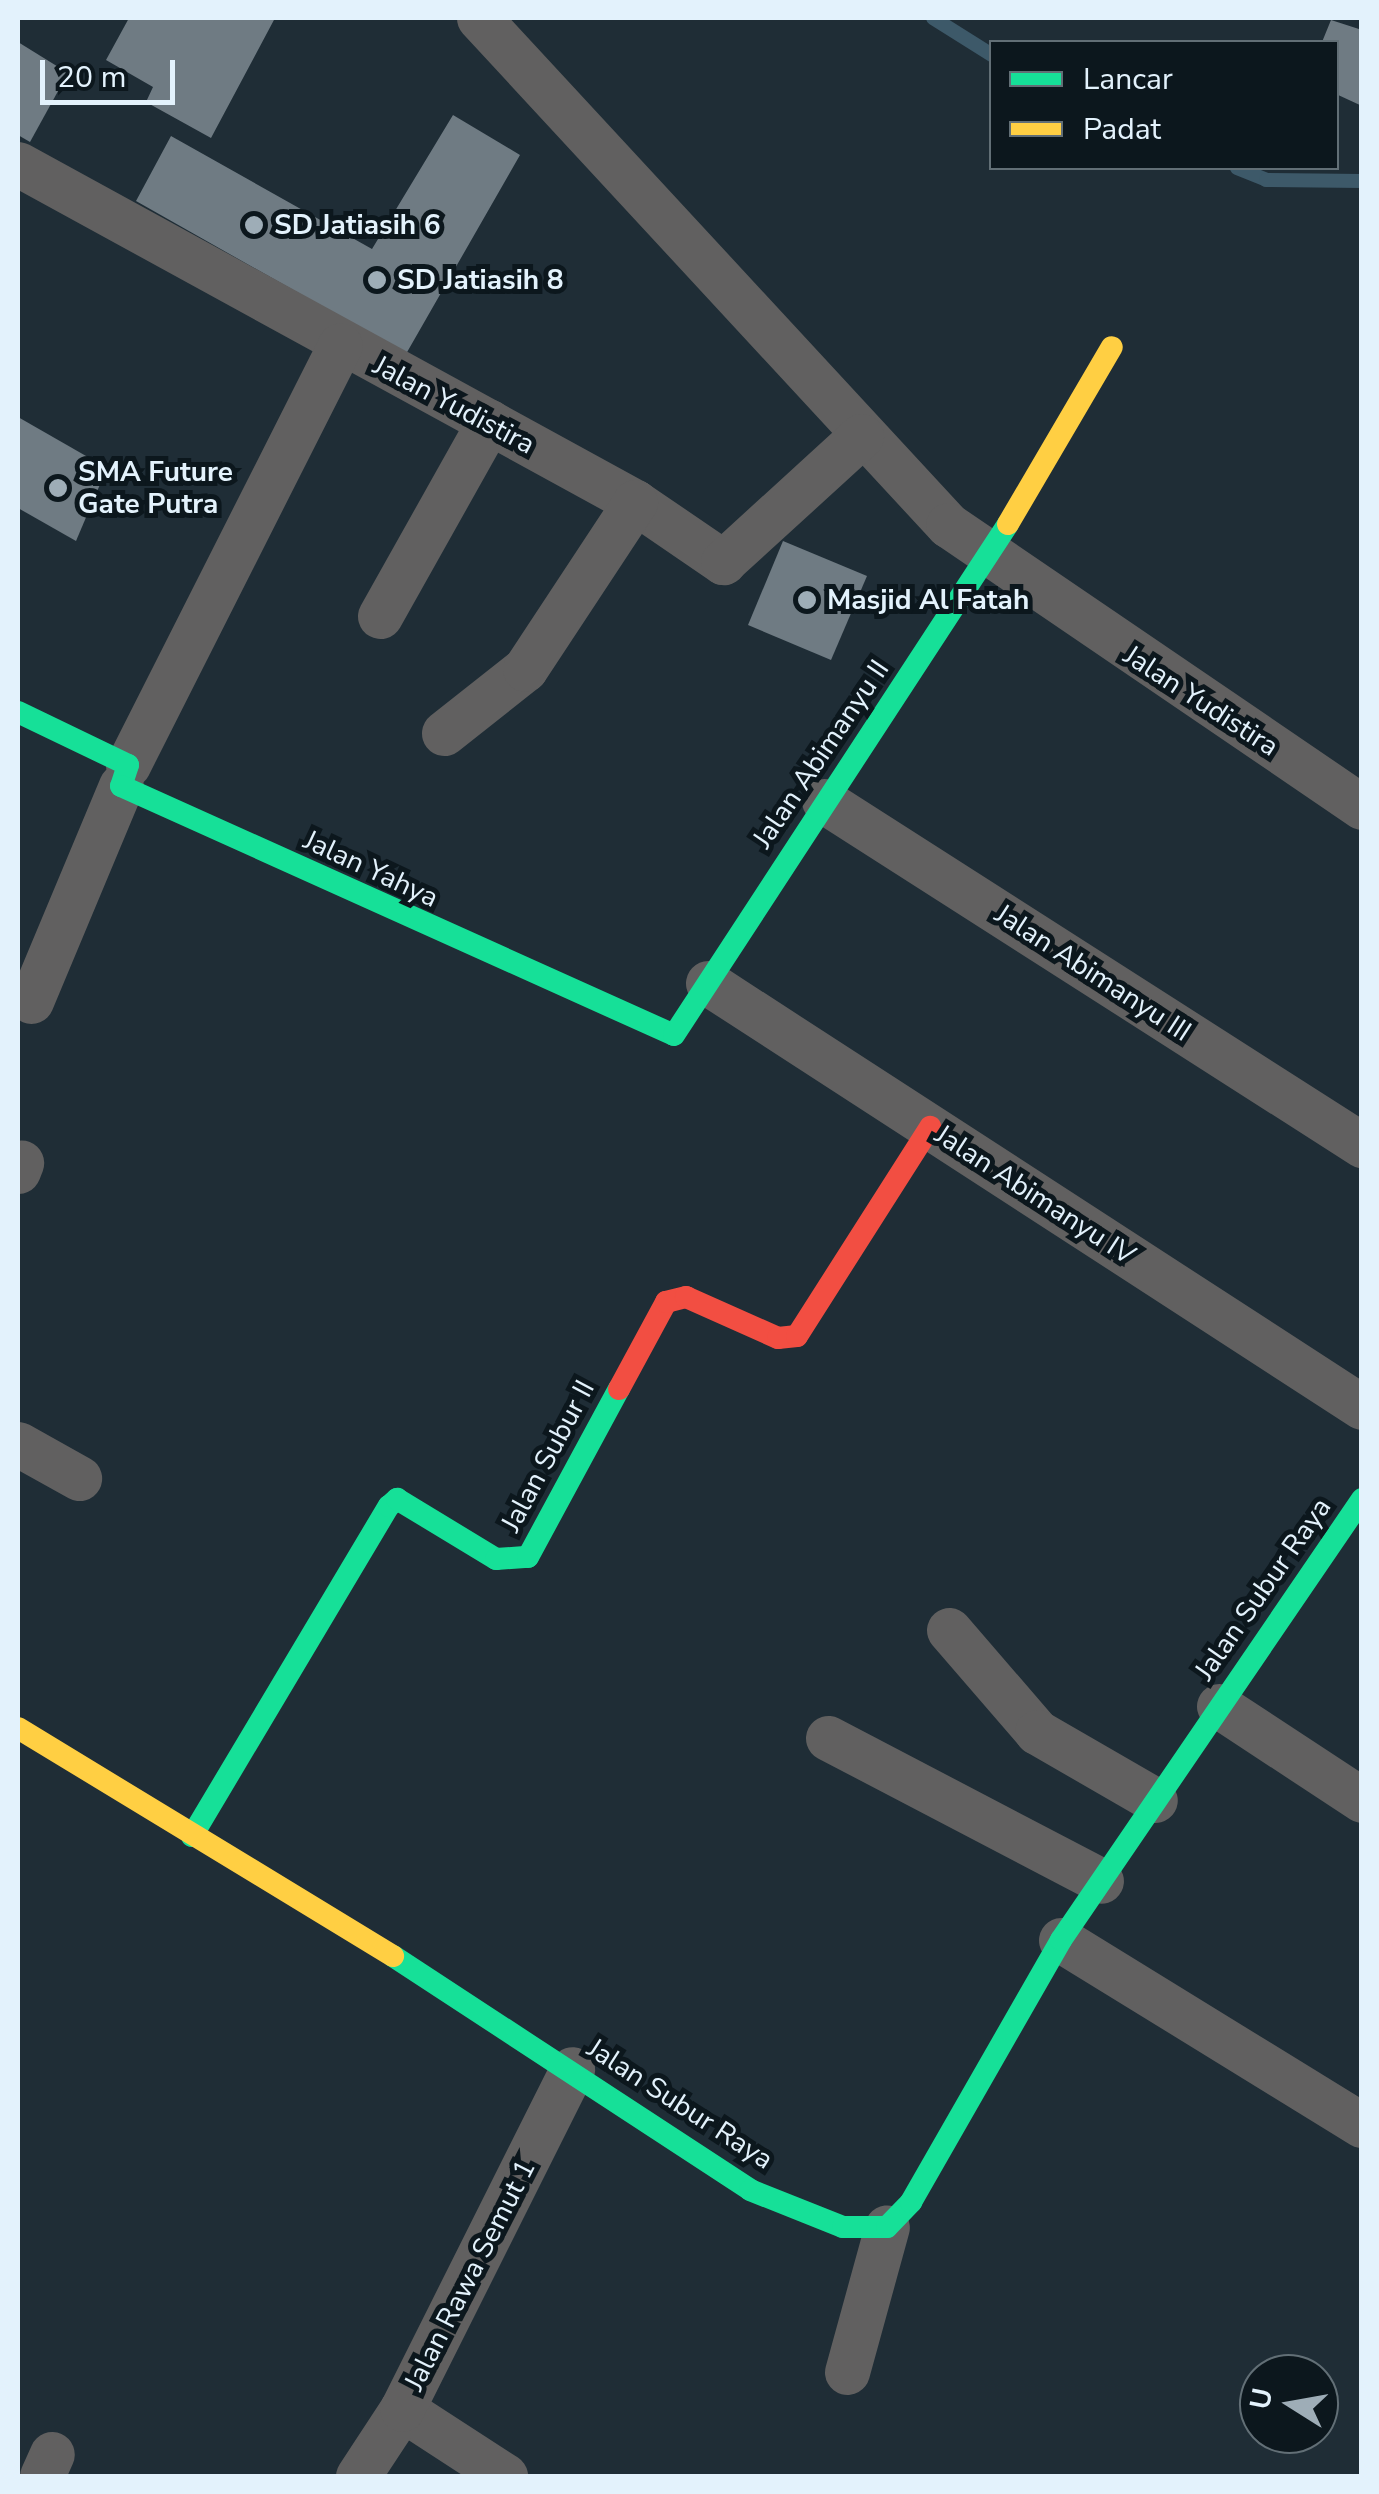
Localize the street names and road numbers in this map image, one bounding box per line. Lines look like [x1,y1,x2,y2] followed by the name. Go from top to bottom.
[368,348,540,462] street label: Jalan Yudistira
[1117,639,1285,763] street label: Jalan Yudistira
[746,654,896,854] street label: Jalan Abimanyu II
[299,823,443,915] street label: Jalan Yahya
[989,897,1197,1049] street label: Jalan Abimanyu III
[929,1118,1141,1272] street label: Jalan Abimanyu IV
[494,1375,602,1537] street label: Jalan Subur II
[1188,1491,1338,1687] street label: Jalan Subur Raya
[581,2031,779,2177] street label: Jalan Subur Raya
[397,2154,543,2396] street label: Jalan Rawa Semut 1

